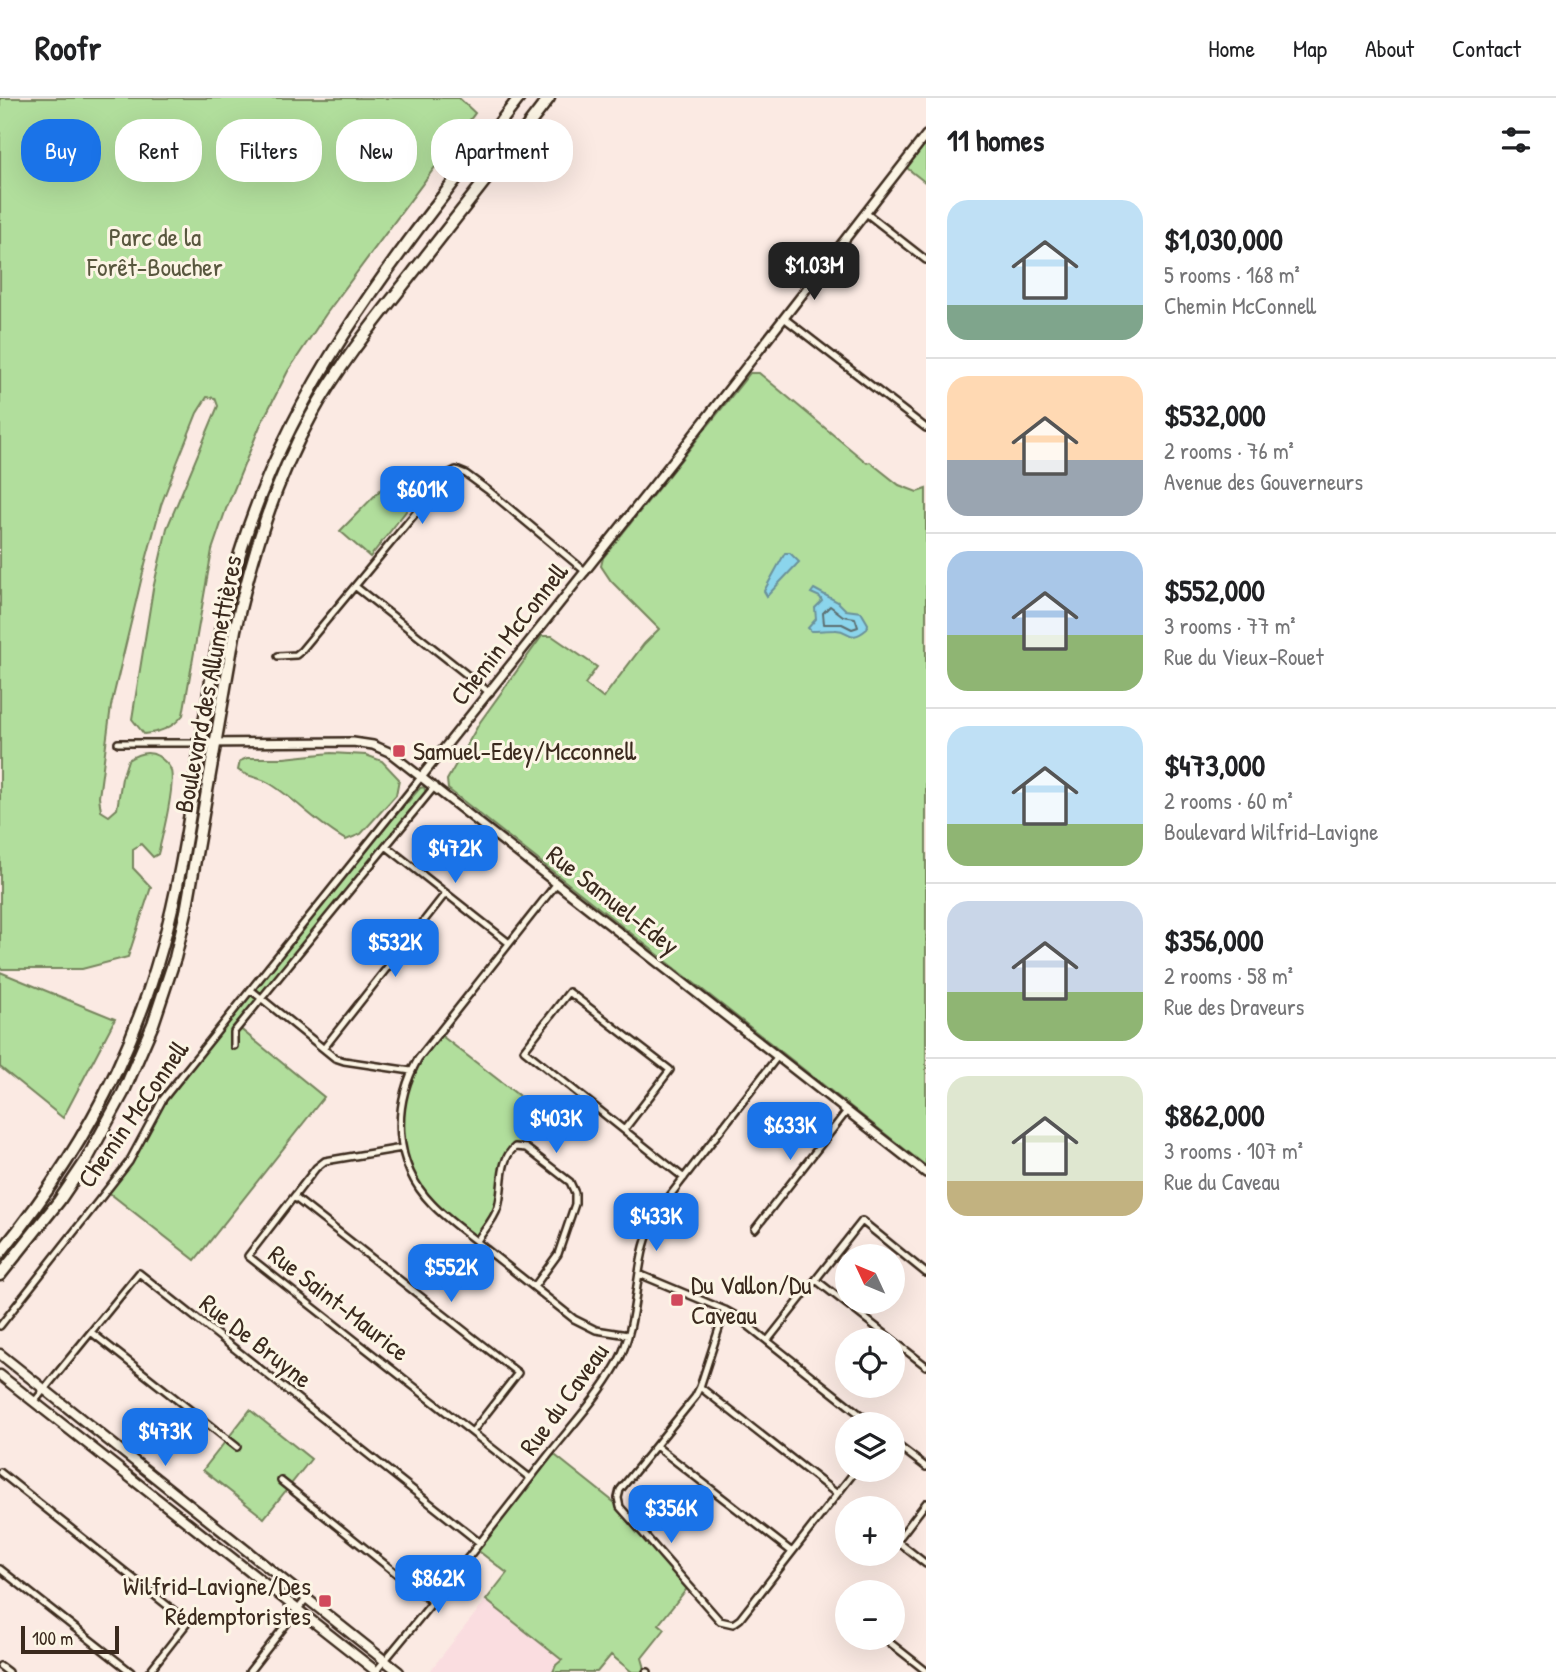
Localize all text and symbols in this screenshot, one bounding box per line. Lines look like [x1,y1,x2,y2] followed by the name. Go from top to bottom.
[35,26,101,70] text: Roofr
[1208,32,1255,64] text: Home
[1293,32,1327,64] text: Map
[1365,32,1414,64] text: About
[1452,32,1521,64] text: Contact
[21,119,101,182] chip: Buy
[115,119,202,182] chip: Rent
[216,119,322,182] chip: Filters
[336,119,417,182] chip: New
[431,119,573,182] chip: Apartment
[947,120,1044,160] text: 11 homes
[1497,121,1535,159] icon: filters
[86,219,223,284] park label: Parc de la Forêt-Boucher
[1164,219,1283,259] text: $1,030,000
[1003,228,1087,312] icon: home
[757,242,871,302] pin: $1.03M
[784,249,844,280] text: $1.03M
[1164,259,1300,290] text: 5 rooms · 168 m²
[1164,290,1316,321] text: Chemin McConnell
[1164,395,1266,435] text: $532,000
[1003,404,1087,488] icon: home
[1164,435,1294,466] text: 2 rooms · 76 m²
[373,466,471,526] pin: $601K
[1164,466,1363,497] text: Avenue des Gouverneurs
[396,473,448,504] text: $601K
[165,552,250,815] street label: Boulevard des Allumettières
[442,554,576,712] street label: Chemin McConnell
[1164,570,1265,610] text: $552,000
[1003,579,1087,663] icon: home
[1164,610,1296,641] text: 3 rooms · 77 m²
[1164,641,1324,672] text: Rue du Vieux-Rouet
[413,733,637,768] place label: Samuel-Edey/Mcconnell
[391,743,407,759] marker: Samuel-Edey/Mcconnell
[1164,745,1265,785] text: $473,000
[1003,754,1087,838] icon: home
[1164,785,1293,816] text: 2 rooms · 60 m²
[1164,816,1378,847] text: Boulevard Wilfrid-Lavigne
[406,826,504,885] pin: $472K
[428,832,482,863] text: $472K
[540,837,687,962] street label: Rue Samuel-Edey
[346,920,444,979] pin: $532K
[1164,920,1264,960] text: $356,000
[368,926,422,957] text: $532K
[1003,929,1087,1013] icon: home
[1164,960,1293,991] text: 2 rooms · 58 m²
[1164,991,1304,1022] text: Rue des Draveurs
[69,1033,197,1194] street label: Chemin McConnell
[1164,1095,1265,1135] text: $862,000
[507,1096,605,1155] pin: $403K
[530,1102,582,1133] text: $403K
[741,1102,839,1162] pin: $633K
[1003,1104,1087,1188] icon: home
[763,1109,817,1140] text: $633K
[1164,1135,1303,1166] text: 3 rooms · 107 m²
[1164,1166,1280,1197] text: Rue du Caveau
[607,1194,705,1253] pin: $433K
[630,1200,682,1231] text: $433K
[262,1236,417,1369] street label: Rue Saint-Maurice
[402,1244,500,1304] pin: $552K
[835,1244,905,1314] north arrow
[835,1244,905,1650] map controls
[424,1251,478,1282] text: $552K
[691,1267,812,1332] place label: Du Vallon/Du Caveau
[193,1286,320,1396] street label: Rue De Bruyne
[669,1292,685,1308] marker: Du Vallon/Du Caveau
[835,1328,905,1398] button: locate
[511,1335,616,1462] street label: Rue du Caveau
[116,1408,214,1468] pin: $473K
[835,1412,905,1482] button: layers
[138,1415,192,1446] text: $473K
[622,1486,720,1545] pin: $356K
[645,1492,697,1523] text: $356K
[835,1496,905,1566] button: +
[389,1556,487,1615] pin: $862K
[411,1562,465,1593] text: $862K
[123,1568,311,1633] place label: Wilfrid-Lavigne/Des Rédemptoristes
[835,1580,905,1650] button: −
[317,1593,333,1609] marker: Wilfrid-Lavigne/Des Rédemptoristes
[21,1623,119,1655] scale bar
[32,1625,73,1651] text: 100 m

